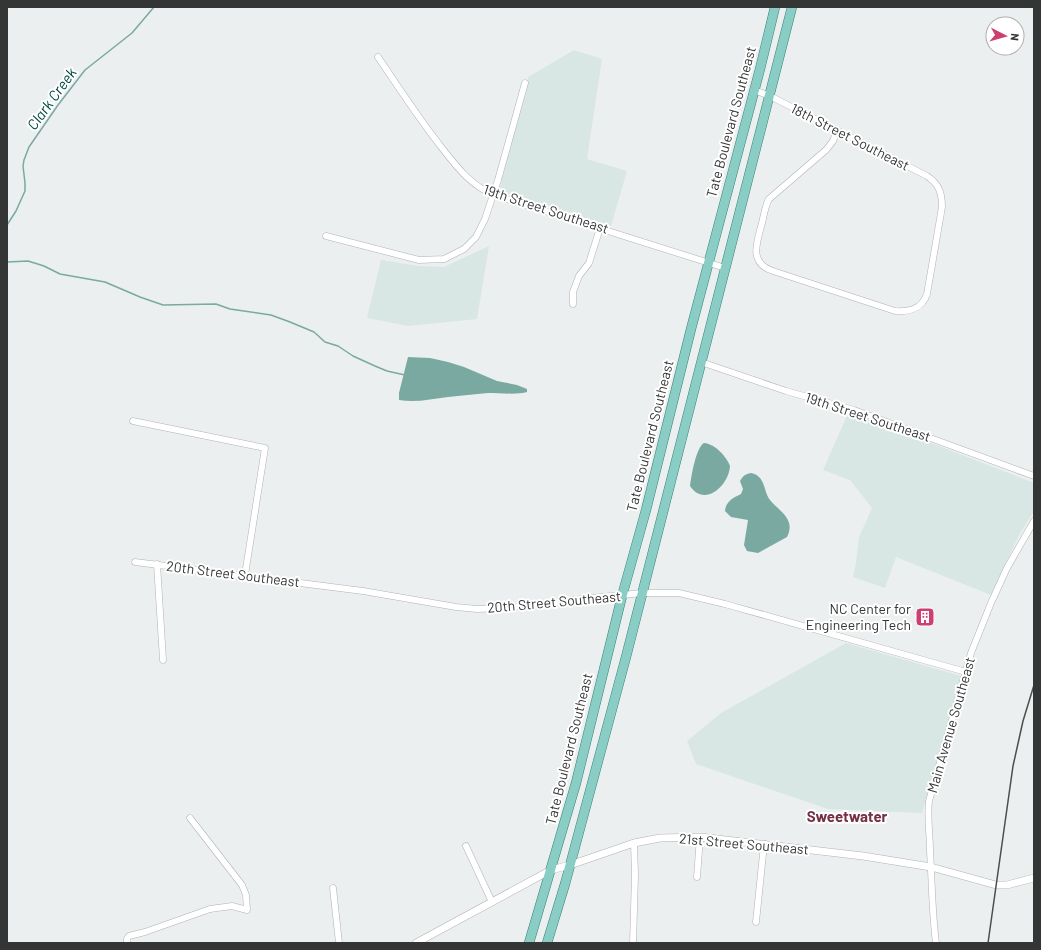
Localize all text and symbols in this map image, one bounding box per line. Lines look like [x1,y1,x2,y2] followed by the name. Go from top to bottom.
[985,16,1025,56] north arrow
[1009,33,1022,41] text: N
[702,44,759,199] street label: Tate Boulevard Southeast
[23,63,80,133] water label: Clark Creek
[788,99,912,174] street label: 18th Street Southeast
[481,180,611,237] street label: 19th Street Southeast
[622,358,677,513] street label: Tate Boulevard Southeast
[803,388,933,445] street label: 19th Street Southeast
[165,557,301,590] street label: 20th Street Southeast
[486,587,621,616] street label: 20th Street Southeast
[806,600,911,633] place label: NC Center for Engineering Tech
[914,606,936,628] building icon: NC Center for Engineering Tech
[923,655,978,795] street label: Main Avenue Southeast
[541,671,596,826] street label: Tate Boulevard Southeast
[807,807,888,825] district label: Sweetwater
[679,829,810,858] street label: 21st Street Southeast

